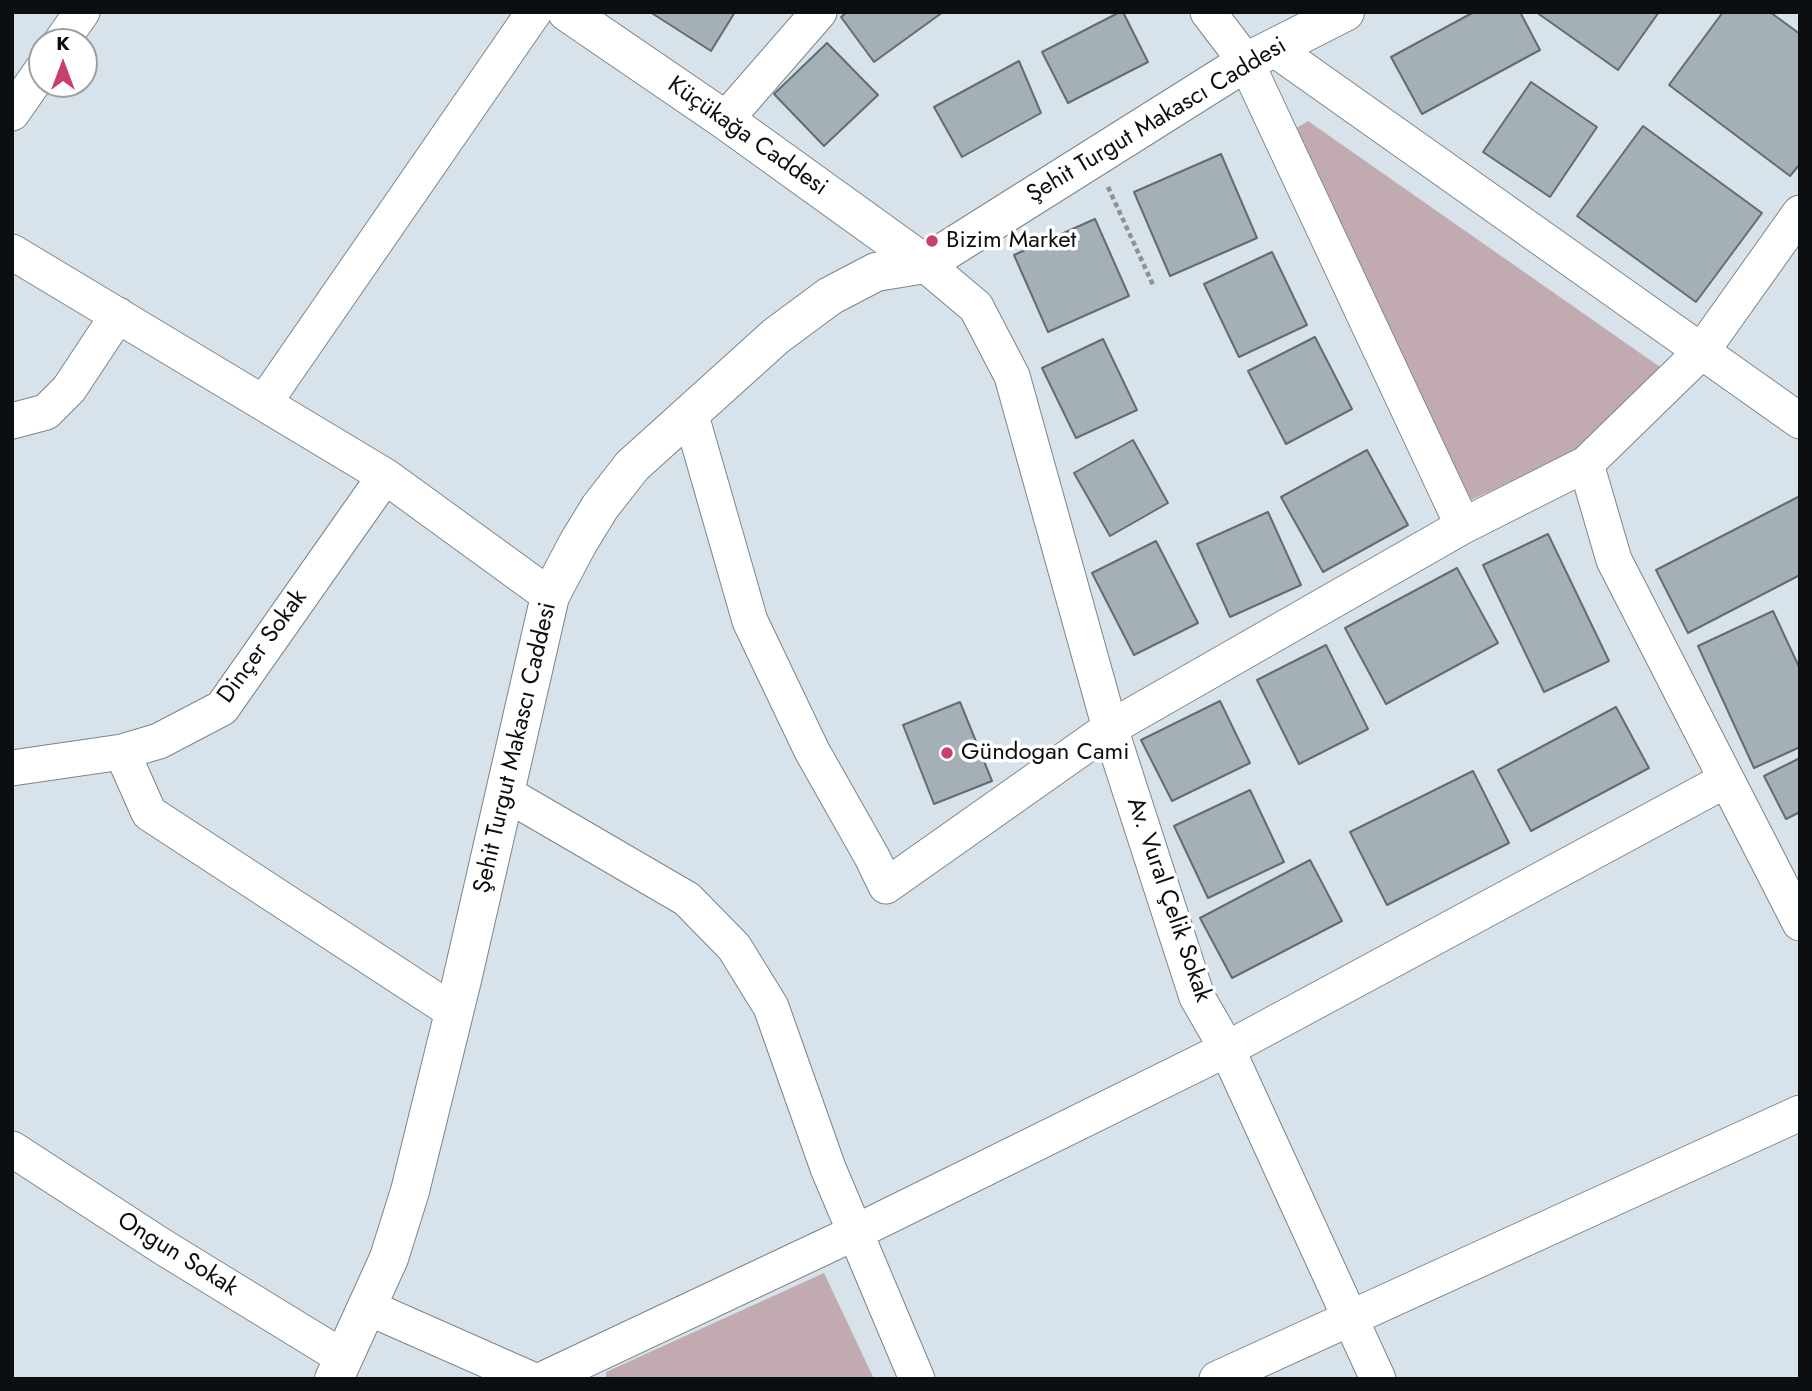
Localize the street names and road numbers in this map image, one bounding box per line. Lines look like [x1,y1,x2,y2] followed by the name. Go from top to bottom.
[1022,32,1292,210] street label: Şehit Turgut Makascı Caddesi
[662,71,832,203] street label: Küçükağa Caddesi
[212,585,314,709] street label: Dinçer Sokak
[469,600,563,896] street label: Şehit Turgut Makascı Caddesi
[1119,794,1217,1006] street label: Av. Vural Çelik Sokak
[111,1207,243,1303] street label: Ongun Sokak

